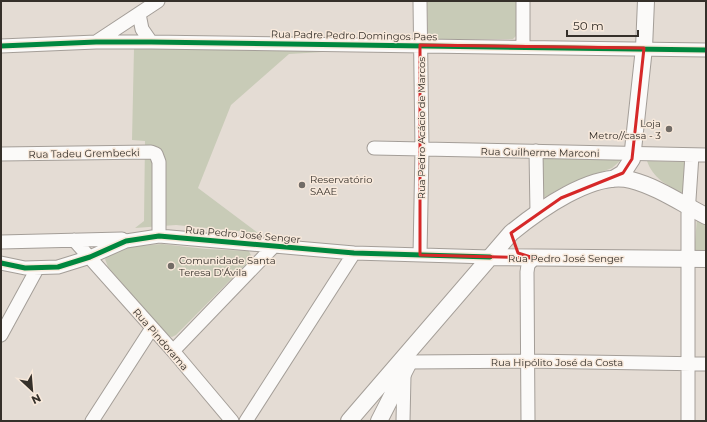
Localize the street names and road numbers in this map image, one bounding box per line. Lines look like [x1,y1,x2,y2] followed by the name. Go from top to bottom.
[271,28,437,43] street label: Rua Padre Pedro Domingos Paes
[415,57,428,199] street label: Rua Pedro Acácio de Marcos
[480,145,600,160] street label: Rua Guilherme Marconi
[28,146,140,161] street label: Rua Tadeu Grembecki
[185,223,301,246] street label: Rua Pedro José Senger
[508,252,624,265] street label: Rua Pedro José Senger
[130,306,191,373] street label: Rua Pindorama
[491,356,623,369] street label: Rua Hipólito José da Costa

